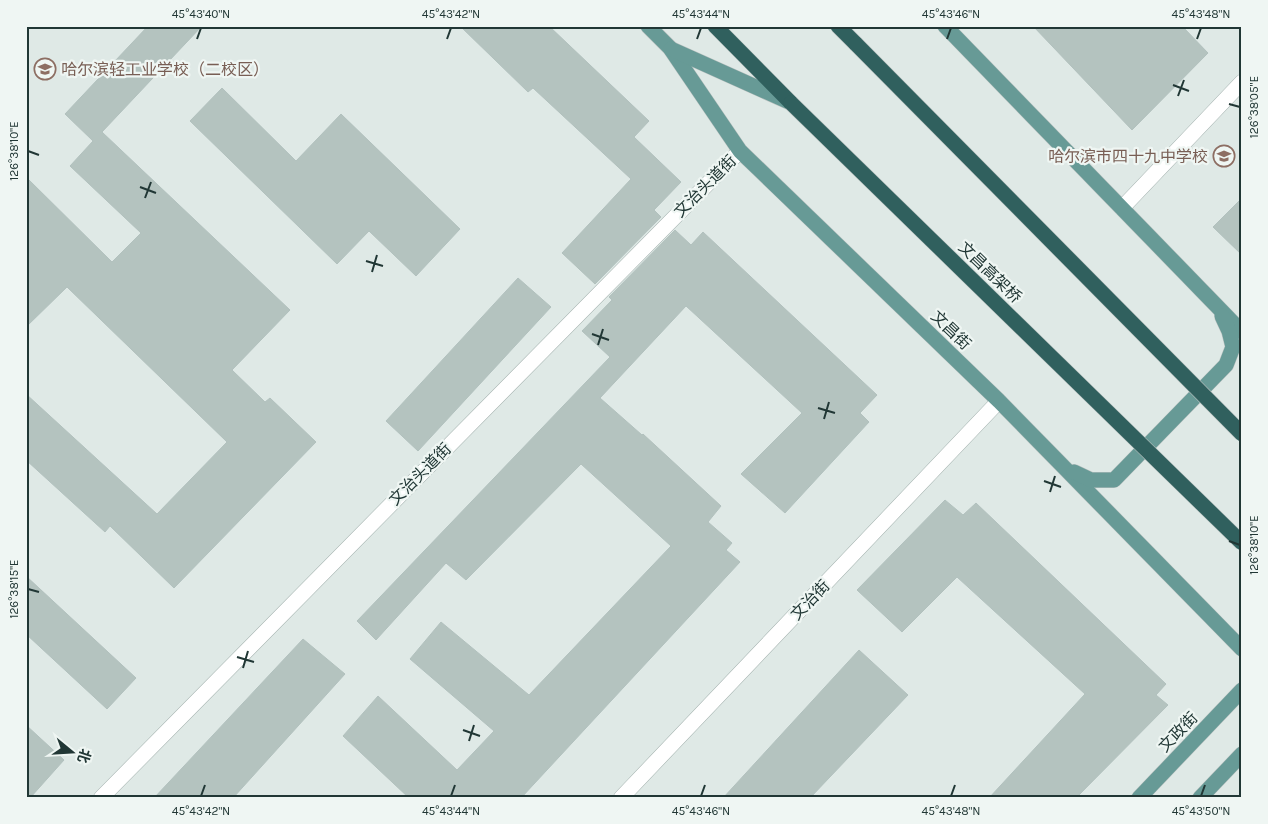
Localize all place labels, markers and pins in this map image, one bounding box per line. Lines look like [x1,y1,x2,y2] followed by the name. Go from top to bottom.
[33,57,57,81] school or university icon: 哈尔滨轻工业学校（二校区）
[61,60,269,79] place label: 哈尔滨轻工业学校（二校区）
[1212,144,1236,168] school or university icon: 哈尔滨市四十九中学校
[1048,147,1208,166] place label: 哈尔滨市四十九中学校

